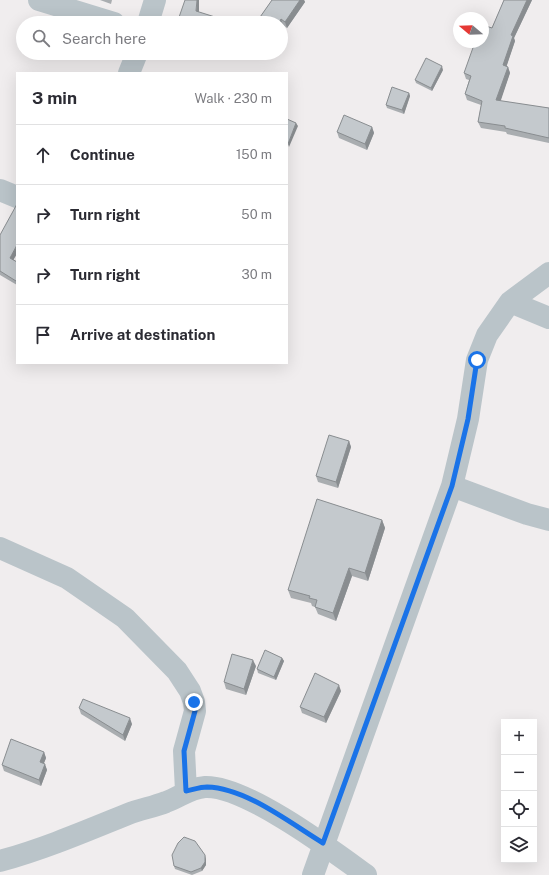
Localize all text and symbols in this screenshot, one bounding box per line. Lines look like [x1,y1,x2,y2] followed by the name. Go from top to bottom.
[453,12,489,48] north arrow
[16,16,288,60] search box
[30,27,52,49] icon: search
[62,30,146,47] text: Search here
[32,88,77,108] text: 3 min
[194,91,272,106] text: Walk · 230 m
[32,144,54,166] icon: ahead
[70,146,135,163] text: Continue
[236,147,272,162] text: 150 m
[32,204,54,226] icon: right
[70,206,140,223] text: Turn right
[241,207,272,222] text: 50 m
[32,264,54,286] icon: right
[70,266,140,283] text: Turn right
[242,267,272,282] text: 30 m
[32,324,54,346] icon: arrive
[70,326,215,343] text: Arrive at destination
[468,351,486,369] route start
[185,693,203,711] route end
[501,719,537,863] map controls
[501,719,537,755] button: +
[501,755,537,791] button: −
[501,791,537,827] button: locate
[501,827,537,863] button: layers

